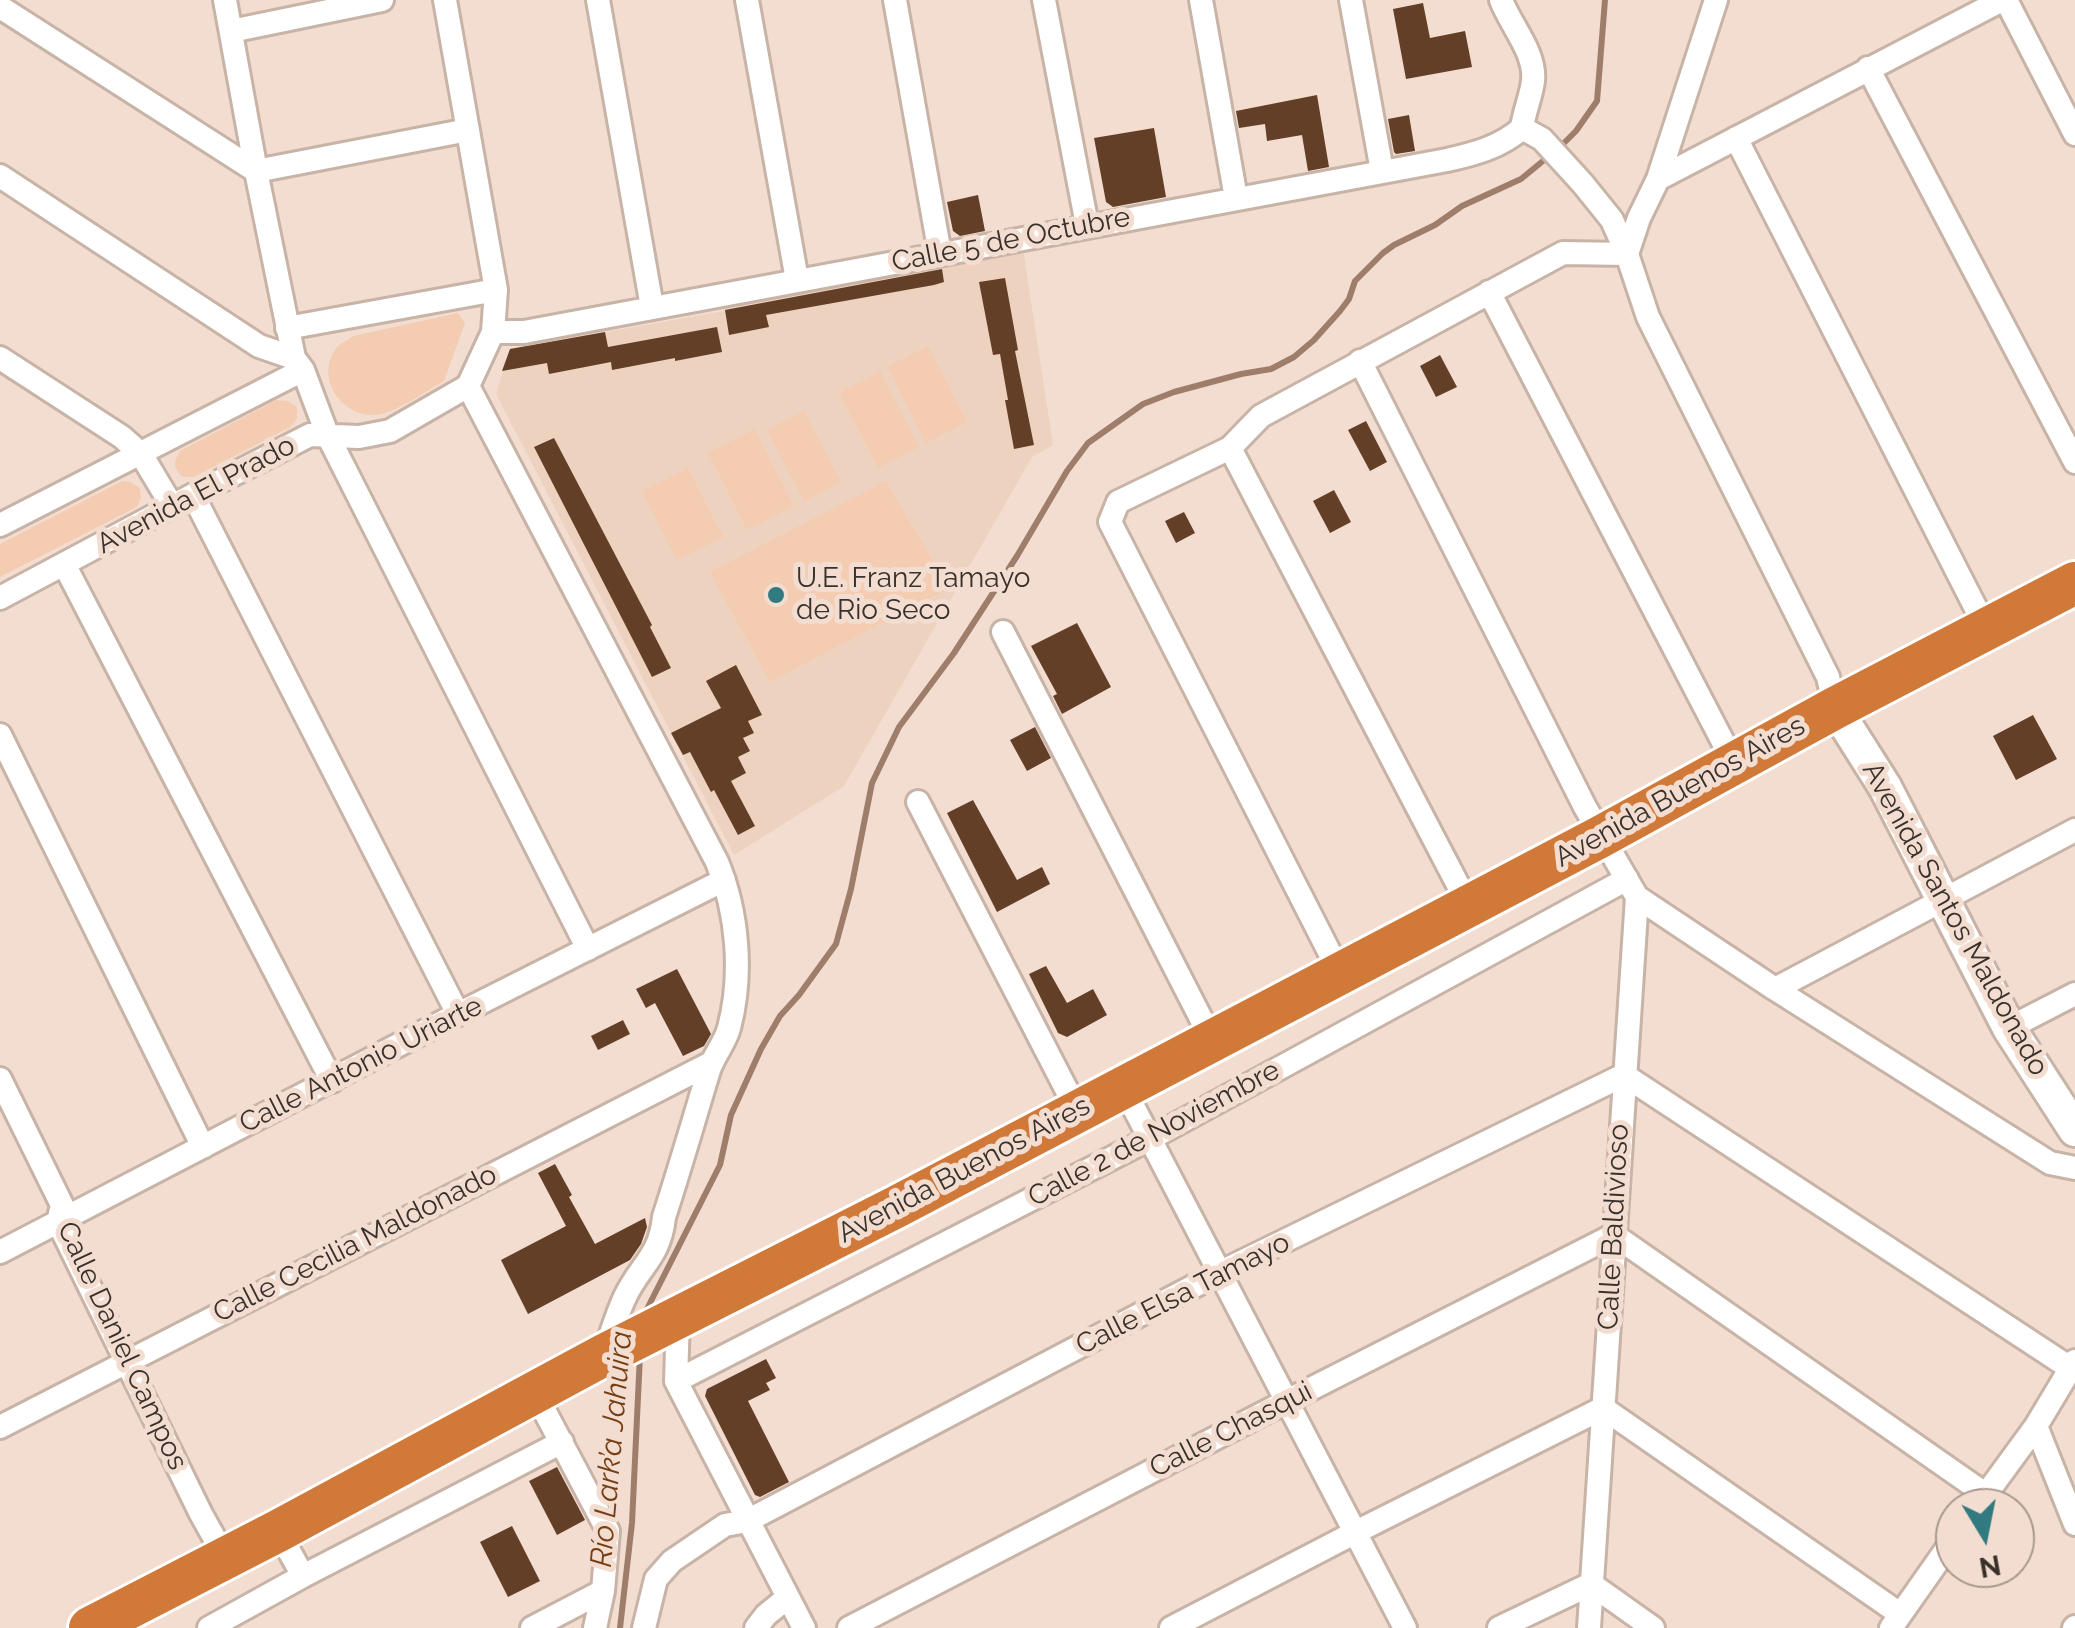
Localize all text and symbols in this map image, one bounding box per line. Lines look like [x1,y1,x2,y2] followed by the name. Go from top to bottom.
[889,200,1133,280] street label: Calle 5 de Octubre
[91,429,301,561] street label: Avenida El Prado
[796,562,1030,628] place label: U.E. Franz Tamayo de Rio Seco
[765,584,787,606] marker: U.E. Franz Tamayo de Rio Seco
[1549,709,1811,875] street label: Avenida Buenos Aires
[1855,756,2055,1082] street label: Avenida Santos Maldonado
[234,989,488,1141] street label: Calle Antonio Uriarte
[1023,1053,1285,1215] street label: Calle 2 de Noviembre
[832,1089,1096,1251] street label: Avenida Buenos Aires
[1592,1123,1636,1331] street label: Calle Baldivioso
[208,1158,502,1330] street label: Calle Cecilia Maldonado
[50,1217,194,1475] street label: Calle Daniel Campos
[1071,1226,1295,1362] street label: Calle Elsa Tamayo
[584,1329,640,1569] water label: Río Lark’a Jahuira
[1144,1375,1318,1485] street label: Calle Chasqui
[1935,1488,2035,1588] north arrow
[1977,1548,2003,1584] text: N

